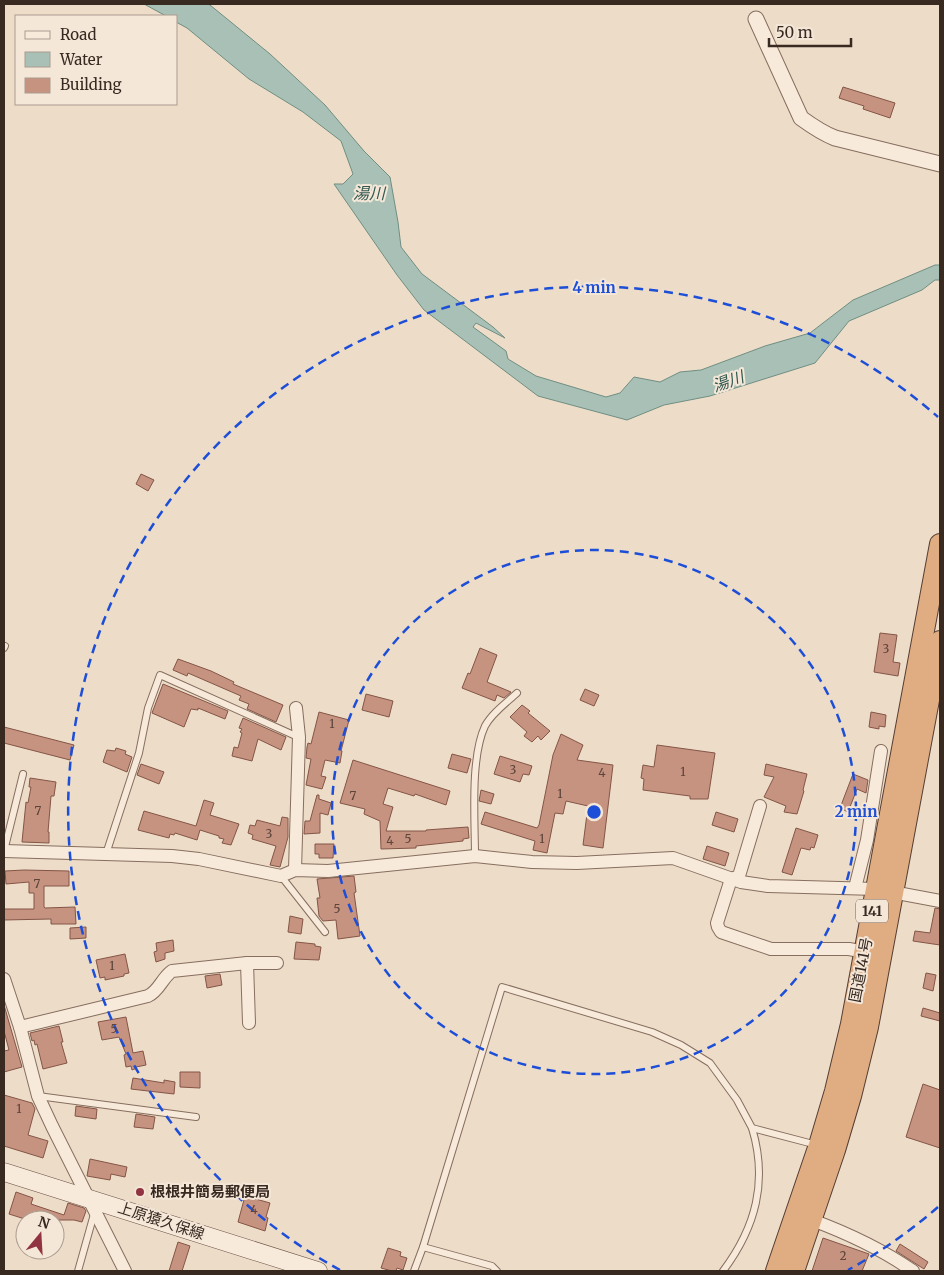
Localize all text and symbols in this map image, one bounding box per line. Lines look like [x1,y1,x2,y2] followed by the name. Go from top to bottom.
[15,15,178,105] legend
[769,15,852,47] scale bar
[776,23,813,42] text: 50 m
[60,25,96,44] text: Road
[59,50,103,69] text: Water
[60,75,122,94] text: Building
[353,183,387,203] water label: 湯川
[572,278,616,297] text: 4 min
[710,365,748,396] water label: 湯川
[883,641,890,656] house number: 3
[329,716,335,731] house number: 1
[510,762,517,777] house number: 3
[680,764,686,779] house number: 1
[598,765,606,780] house number: 4
[557,786,563,801] house number: 1
[350,788,357,803] house number: 7
[835,802,877,821] text: 2 min
[35,803,42,818] house number: 7
[585,803,603,821] centre of rings
[266,826,273,841] house number: 3
[404,831,412,846] house number: 5
[539,831,545,846] house number: 1
[386,833,394,848] house number: 4
[34,876,41,891] house number: 7
[856,899,888,922] road number: 141
[333,901,341,916] house number: 5
[845,936,876,1004] street label: 国道141号
[109,958,115,973] house number: 1
[110,1021,118,1036] house number: 5
[16,1101,22,1116] house number: 1
[150,1182,270,1201] place label: 根根井簡易郵便局
[134,1186,146,1198] marker: 根根井簡易郵便局
[115,1198,207,1243] street label: 上原猿久保線
[250,1202,258,1217] house number: 4
[15,1210,65,1260] north arrow
[36,1212,52,1233] text: N
[839,1248,847,1263] house number: 2

